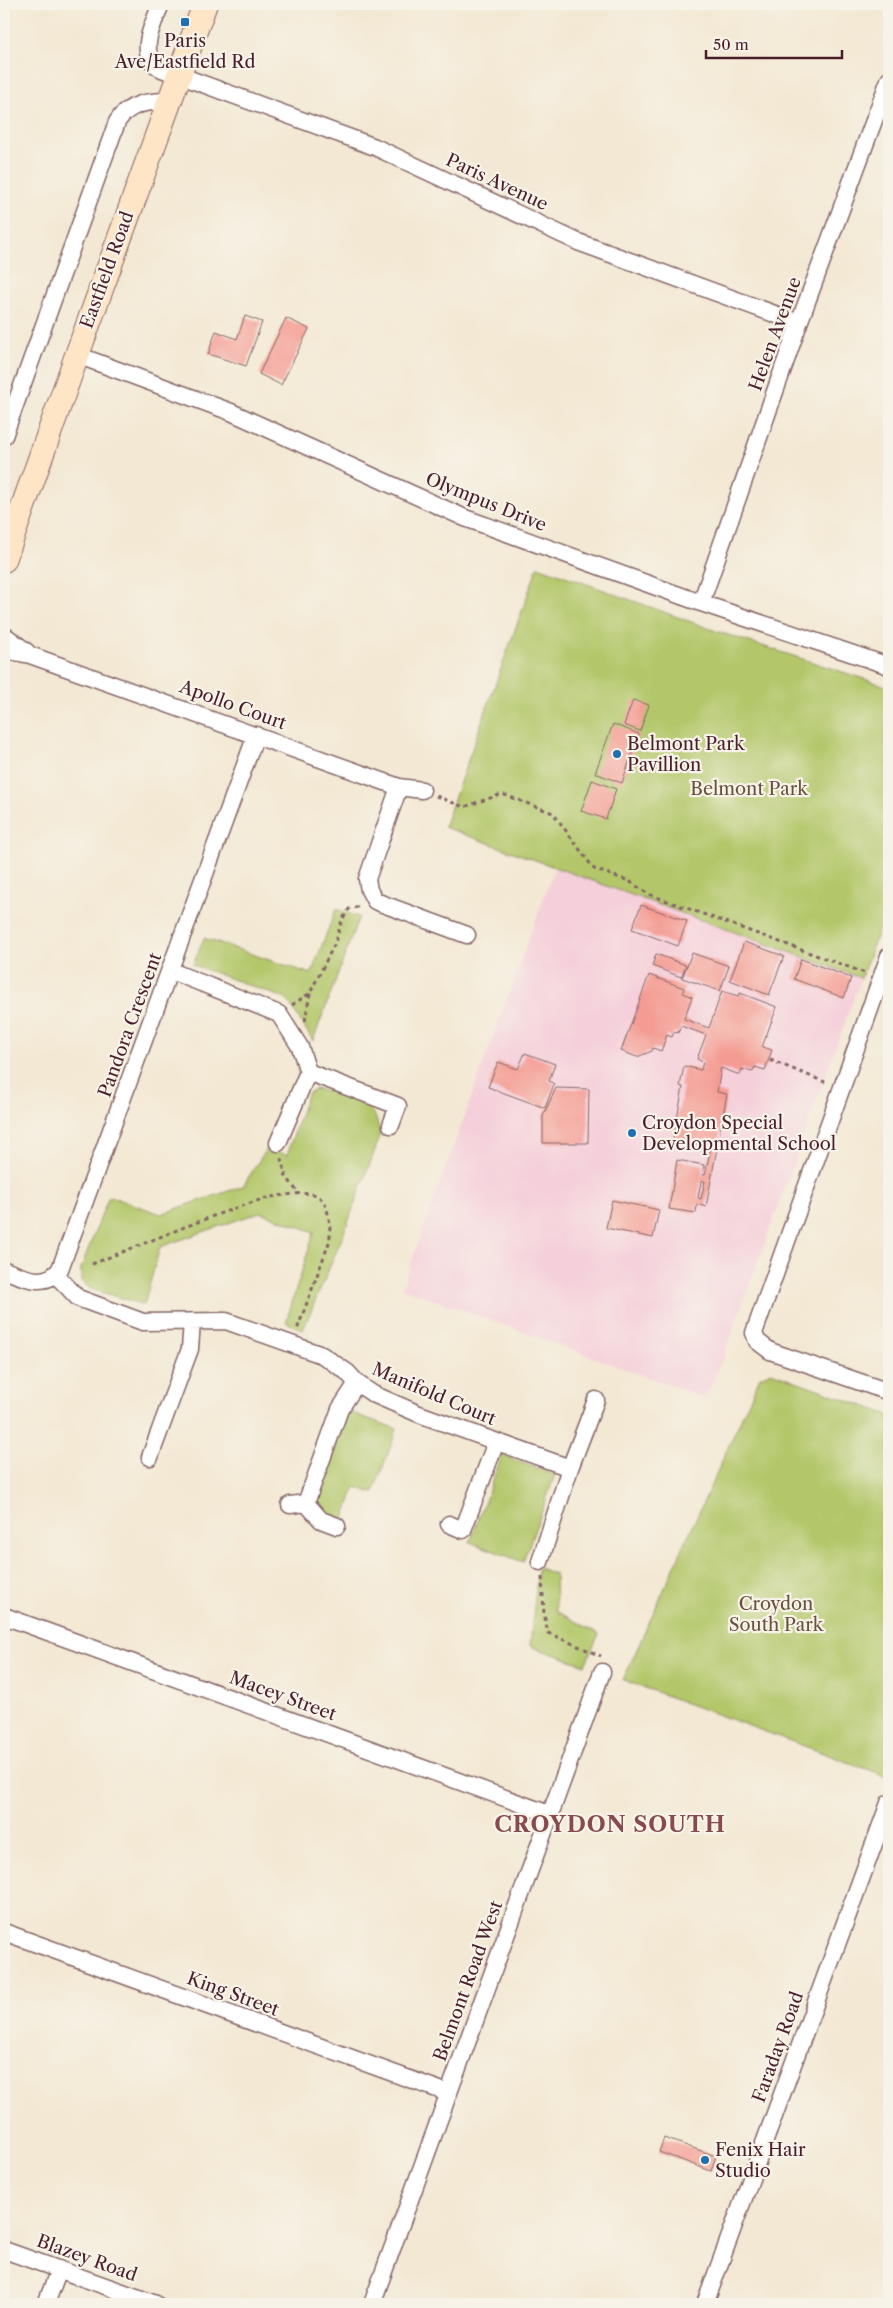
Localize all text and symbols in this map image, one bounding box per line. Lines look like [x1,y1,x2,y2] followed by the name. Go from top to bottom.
[179,16,191,28] marker: Paris Ave/Eastfield Rd
[706,28,842,60] scale bar
[114,30,255,73] place label: Paris Ave/Eastfield Rd
[713,35,749,54] text: 50 m
[442,149,552,215] street label: Paris Avenue
[76,208,138,332] street label: Eastfield Road
[744,274,806,394] street label: Helen Avenue
[422,468,550,536] street label: Olympus Drive
[176,675,290,735] street label: Apollo Court
[627,733,746,776] place label: Belmont Park Pavillion
[611,748,623,760] marker: Belmont Park Pavillion
[690,778,809,800] park label: Belmont Park
[94,949,167,1100] street label: Pandora Crescent
[642,1112,836,1155] place label: Croydon Special Developmental School
[626,1127,638,1139] marker: Croydon Special Developmental School
[369,1358,500,1430] street label: Manifold Court
[729,1593,825,1636] park label: Croydon South Park
[227,1667,340,1726] street label: Macey Street
[494,1811,726,1838] district label: CROYDON SOUTH
[429,1897,507,2064] street label: Belmont Road West
[184,1967,282,2021] street label: King Street
[748,1989,808,2105] street label: Faraday Road
[715,2139,806,2182] place label: Fenix Hair Studio
[699,2154,711,2166] marker: Fenix Hair Studio
[34,2230,140,2286] street label: Blazey Road

